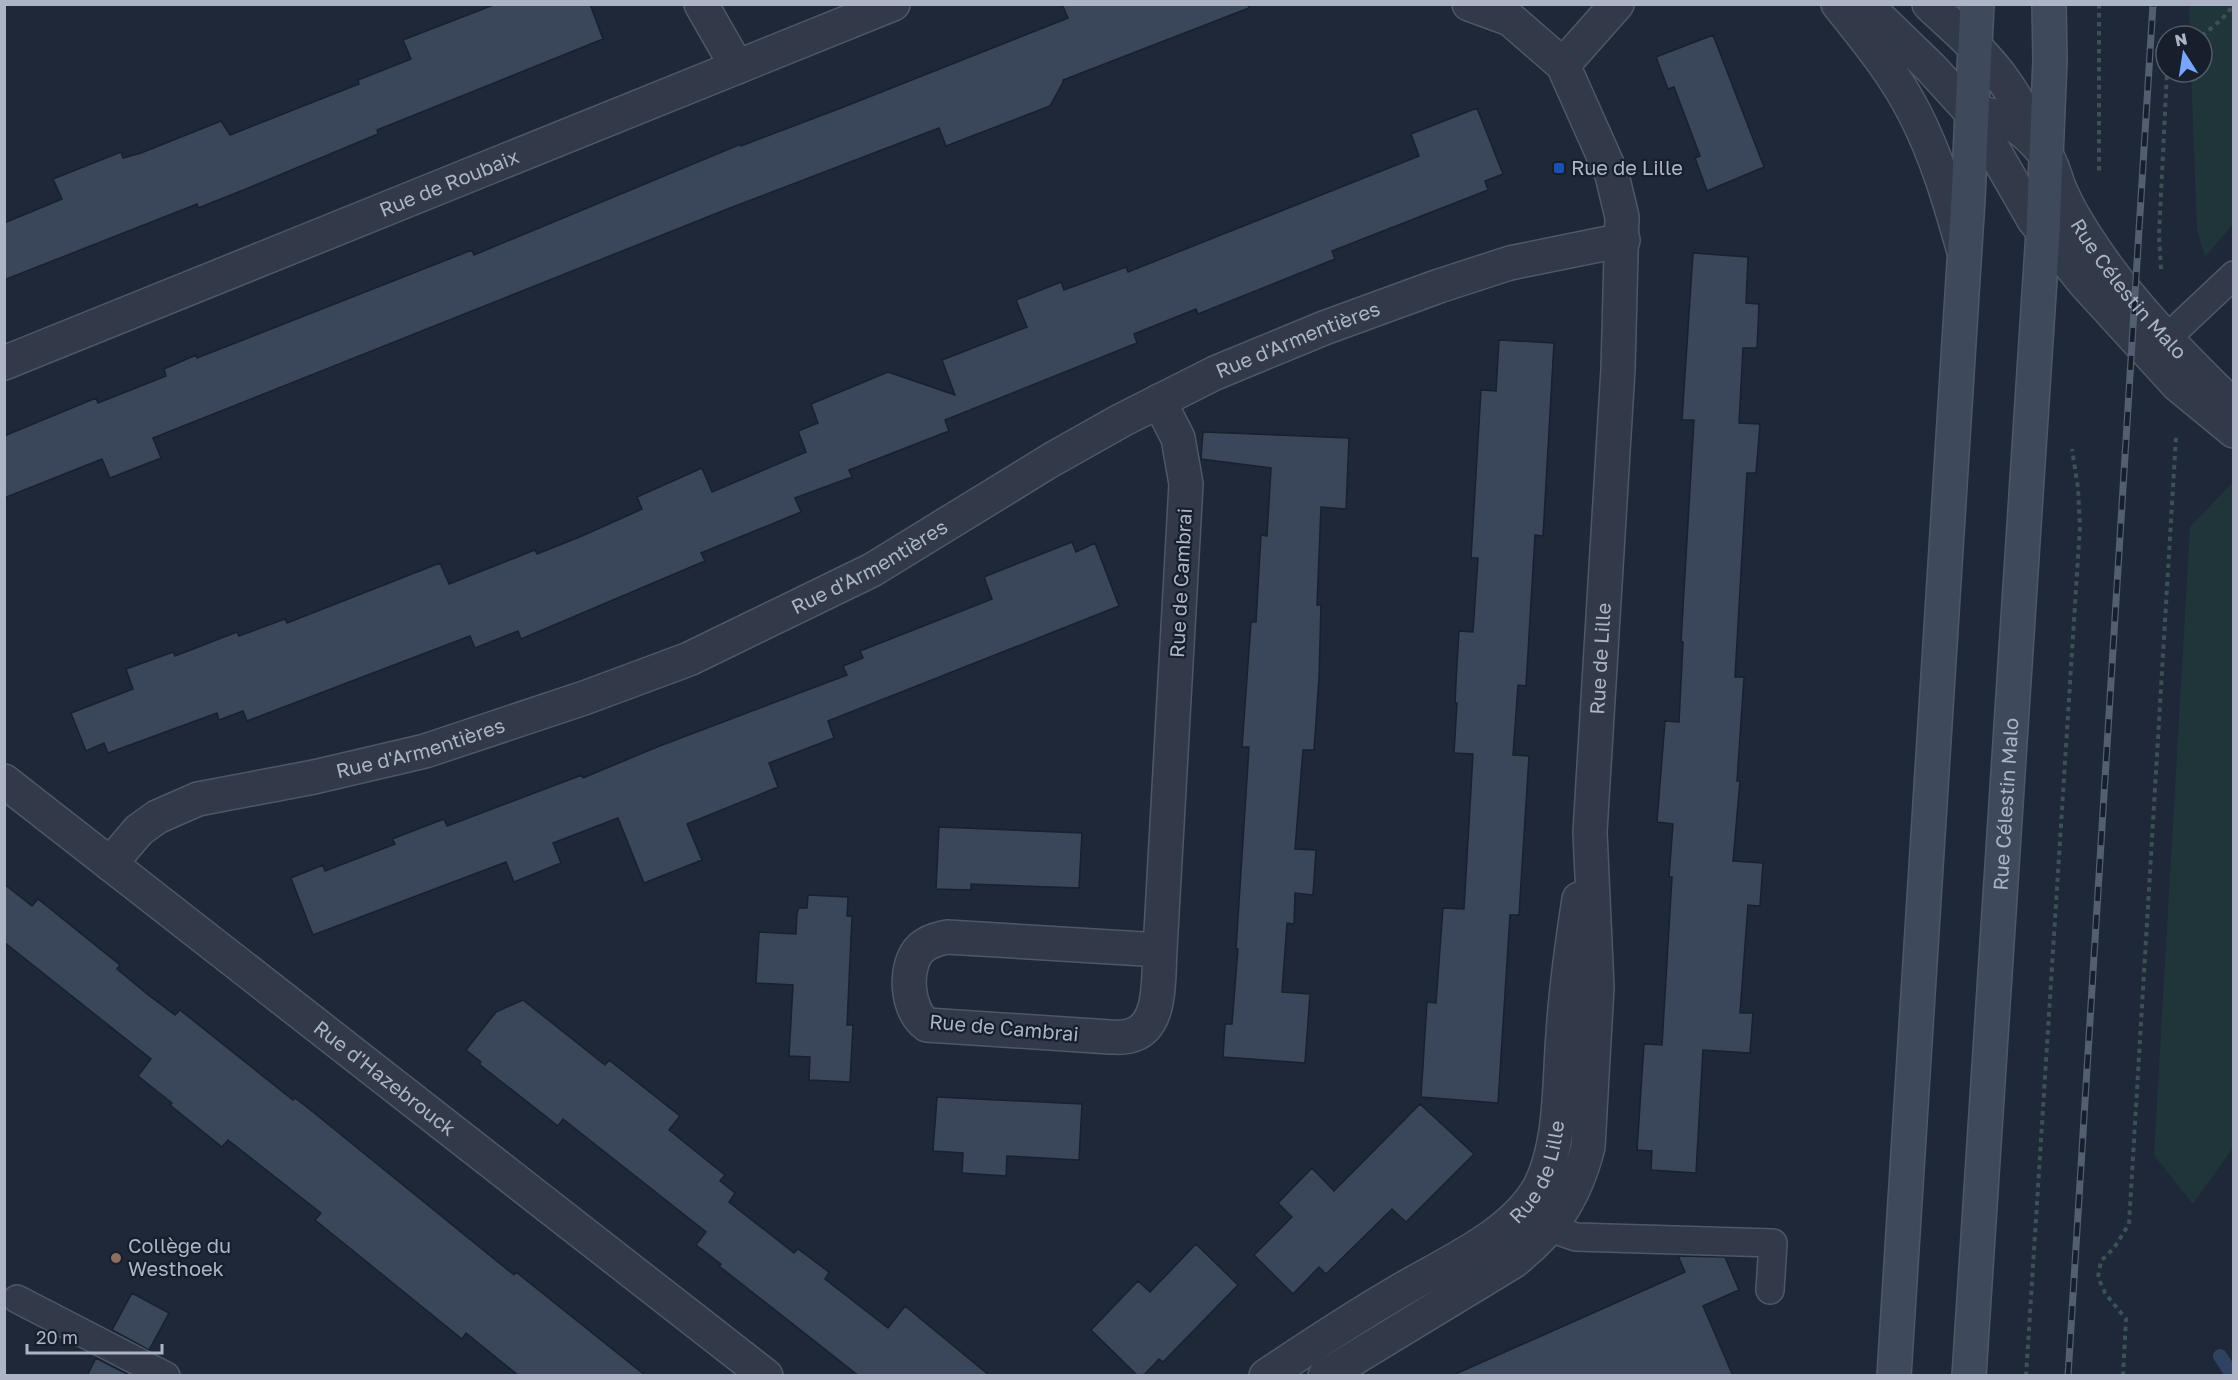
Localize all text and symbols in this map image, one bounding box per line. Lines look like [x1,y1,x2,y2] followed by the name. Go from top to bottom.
[2154,24,2214,84] north arrow
[2173,28,2189,50] text: N
[375,143,522,221] street label: Rue de Roubaix
[1571,155,1683,179] place label: Rue de Lille
[1552,161,1566,175] marker: Rue de Lille
[2066,214,2192,364] street label: Rue Célestin Malo
[1212,296,1383,382] street label: Rue d'Armentières
[1164,507,1196,658] street label: Rue de Cambrai
[787,514,951,618] street label: Rue d'Armentières
[1584,602,1615,715] street label: Rue de Lille
[333,712,508,782] street label: Rue d'Armentières
[1987,717,2023,891] street label: Rue Célestin Malo
[928,1009,1080,1045] street label: Rue de Cambrai
[310,1015,461,1140] street label: Rue d'Hazebrouck
[1504,1119,1568,1228] street label: Rue de Lille
[128,1233,231,1280] place label: Collège du Westhoek
[109,1251,123,1265] marker: Collège du Westhoek
[27,1317,162,1355] scale bar
[36,1326,78,1348] text: 20 m

